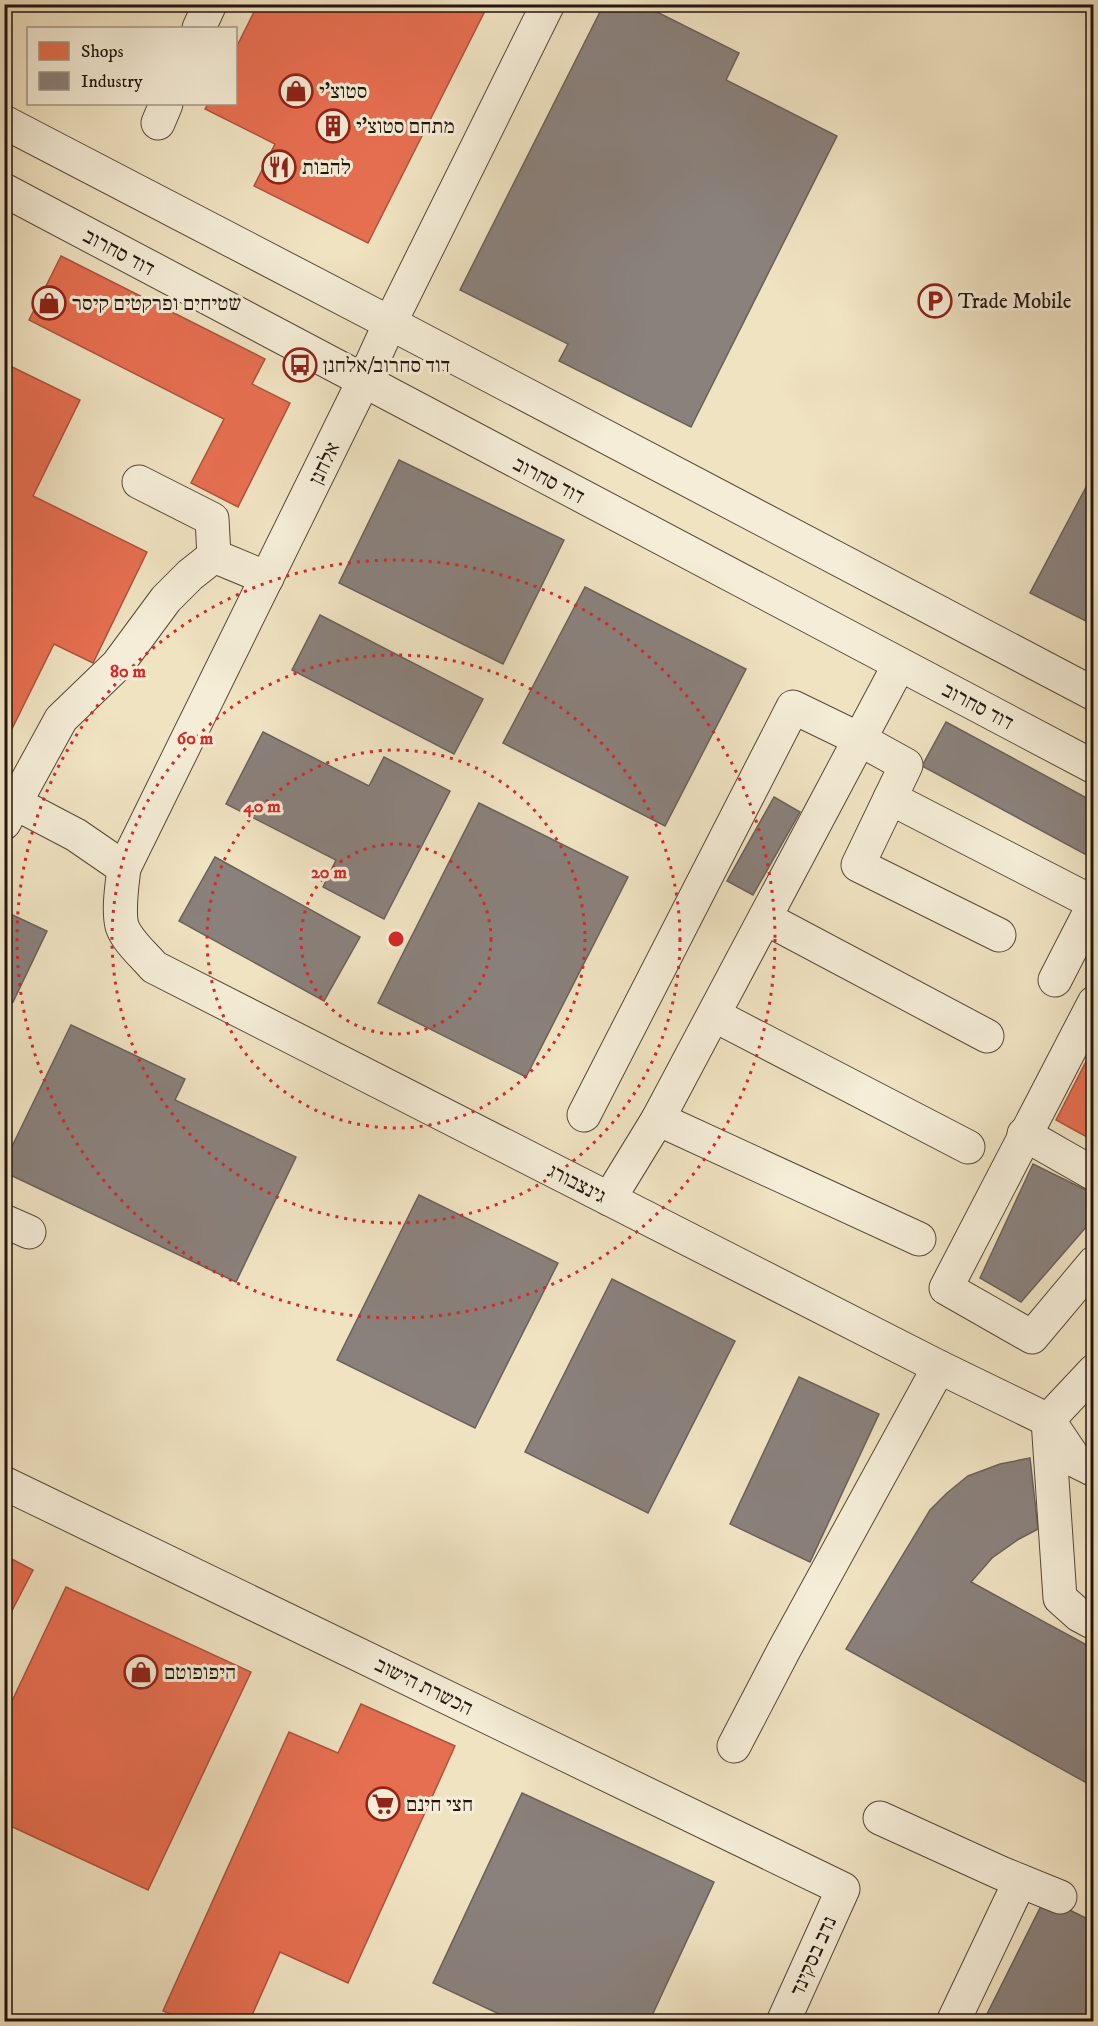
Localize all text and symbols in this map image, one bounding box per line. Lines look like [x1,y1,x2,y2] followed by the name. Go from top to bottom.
[27,27,237,105] legend
[81,41,124,63] text: Shops
[81,71,143,93] text: Industry
[278,73,314,109] shop icon: סטוצ'י
[319,79,367,105] place label: סטוצ'י
[315,108,351,144] building icon: מתחם סטוצ'י
[356,114,455,140] place label: מתחם סטוצ'י
[261,149,297,185] restaurant icon: להבות
[302,155,351,181] place label: להבות
[78,223,159,282] street label: דוד סחרוב
[917,283,953,319] parking icon: Trade Mobile
[31,285,67,321] shop icon: שטיחים ופרקטים קיסר
[958,289,1072,315] place label: Trade Mobile
[72,291,241,317] place label: שטיחים ופרקטים קיסר
[282,347,318,383] bus stop icon: דוד סחרוב/אלחנן
[323,353,450,379] place label: דוד סחרוב/אלחנן
[303,438,346,489] street label: אלחנן
[508,451,589,510] street label: דוד סחרוב
[110,661,147,683] text: 80 m
[937,677,1018,736] street label: דוד סחרוב
[177,728,214,750] text: 60 m
[242,796,281,818] text: 40 m
[311,862,347,884] text: 20 m
[386,929,406,949] centre of rings
[543,1158,610,1210] street label: גינצבורג
[370,1652,477,1722] street label: הכשרת הישוב
[123,1654,159,1690] shop icon: היפופוטם
[164,1660,236,1686] place label: היפופוטם
[365,1786,401,1822] supermarket icon: חצי חינם
[406,1792,473,1818] place label: חצי חינם
[785,1912,843,2000] street label: נדב בסקינד

